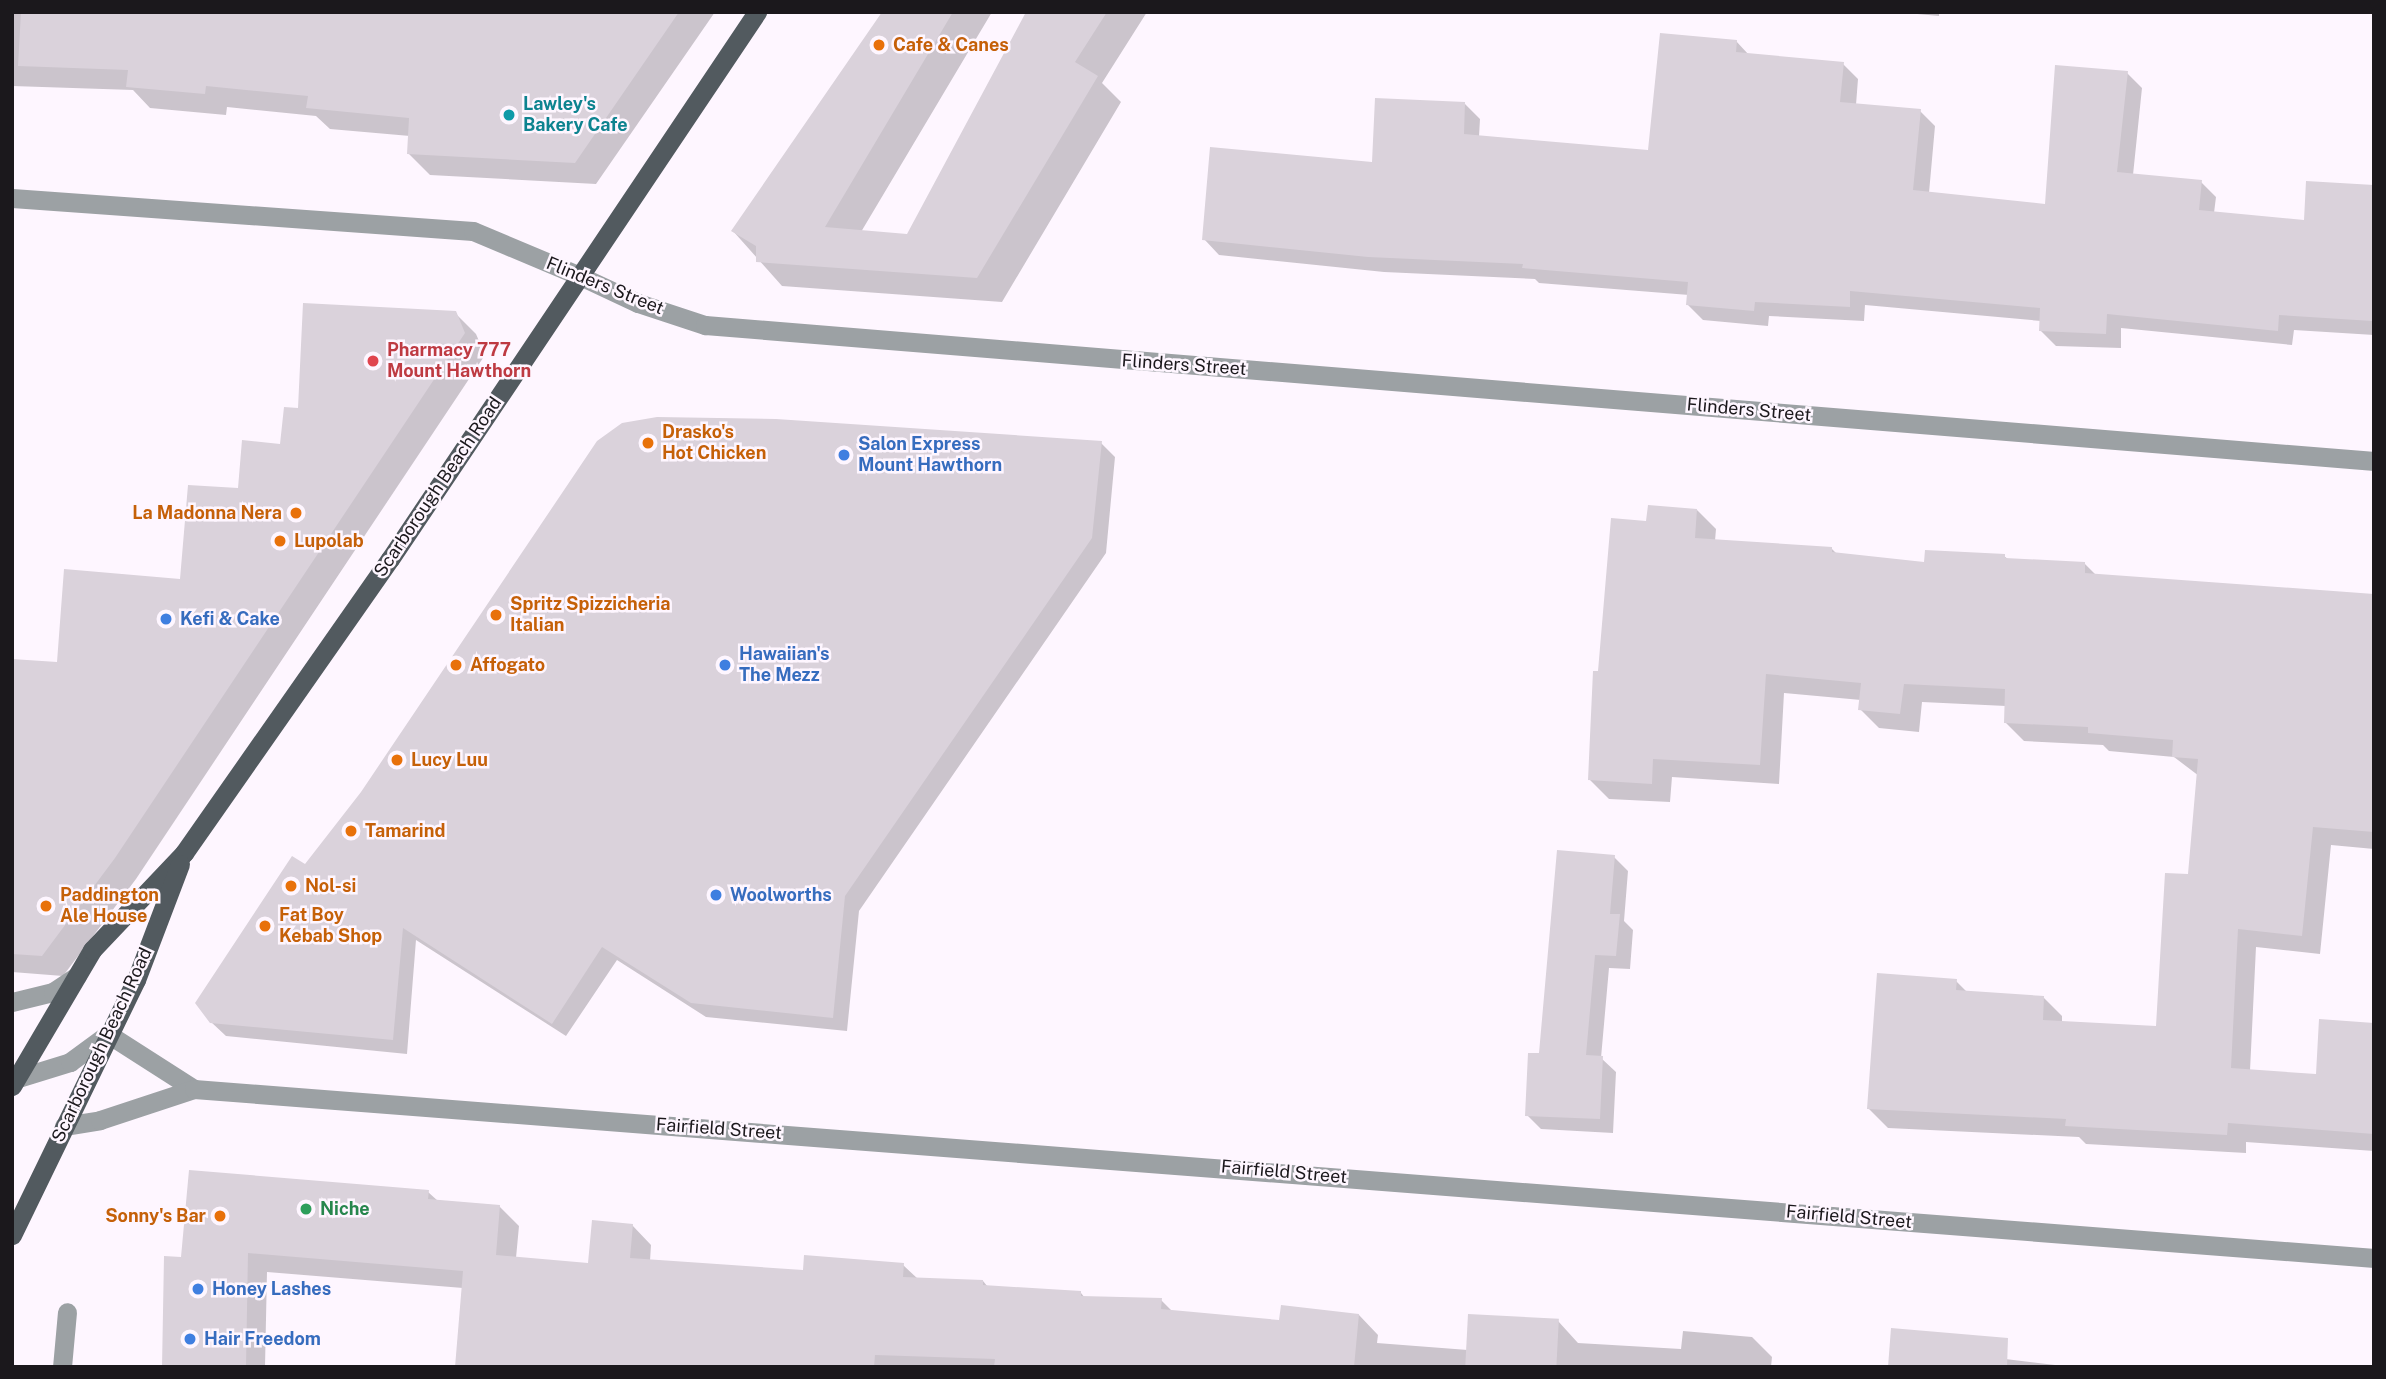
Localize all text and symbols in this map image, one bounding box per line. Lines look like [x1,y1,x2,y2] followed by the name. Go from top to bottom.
[893,34,1009,56] place label: Cafe & Canes
[871,37,887,53] marker: Cafe & Canes
[523,94,628,136] place label: Lawley's Bakery Cafe
[501,107,517,123] marker: Lawley's Bakery Cafe
[543,253,667,319] street label: Flinders Street
[387,340,531,382] place label: Pharmacy 777 Mount Hawthorn
[1121,350,1247,380] street label: Flinders Street
[365,353,381,369] marker: Pharmacy 777 Mount Hawthorn
[370,393,506,581] street label: Scarborough Beach Road
[1686,394,1812,426] street label: Flinders Street
[662,422,766,464] place label: Drasko's Hot Chicken
[858,434,1002,476] place label: Salon Express Mount Hawthorn
[640,435,656,451] marker: Drasko's Hot Chicken
[836,447,852,463] marker: Salon Express Mount Hawthorn
[132,502,282,524] place label: La Madonna Nera
[288,505,304,521] marker: La Madonna Nera
[294,530,364,552] place label: Lupolab
[272,533,288,549] marker: Lupolab
[510,594,670,636] place label: Spritz Spizzicheria Italian
[488,607,504,623] marker: Spritz Spizzicheria Italian
[180,608,280,630] place label: Kefi & Cake
[158,611,174,627] marker: Kefi & Cake
[739,644,829,686] place label: Hawaiian's The Mezz
[470,654,545,676] place label: Affogato
[448,657,464,673] marker: Affogato
[717,657,733,673] marker: Hawaiian's The Mezz
[411,749,488,771] place label: Lucy Luu
[389,752,405,768] marker: Lucy Luu
[365,820,445,842] place label: Tamarind
[343,823,359,839] marker: Tamarind
[305,875,356,897] place label: Nol-si
[283,878,299,894] marker: Nol-si
[730,884,832,906] place label: Woolworths
[60,885,159,928] place label: Paddington Ale House
[708,887,724,903] marker: Woolworths
[38,898,54,914] marker: Paddington Ale House
[279,905,382,948] place label: Fat Boy Kebab Shop
[257,918,273,934] marker: Fat Boy Kebab Shop
[47,944,157,1146] street label: Scarborough Beach Road
[655,1114,783,1144] street label: Fairfield Street
[1220,1156,1348,1188] street label: Fairfield Street
[320,1198,370,1220] place label: Niche
[298,1201,314,1217] marker: Niche
[1785,1201,1913,1233] street label: Fairfield Street
[105,1205,206,1227] place label: Sonny's Bar
[212,1208,228,1224] marker: Sonny's Bar
[212,1278,331,1300] place label: Honey Lashes
[190,1281,206,1297] marker: Honey Lashes
[204,1328,321,1350] place label: Hair Freedom
[182,1331,198,1347] marker: Hair Freedom

